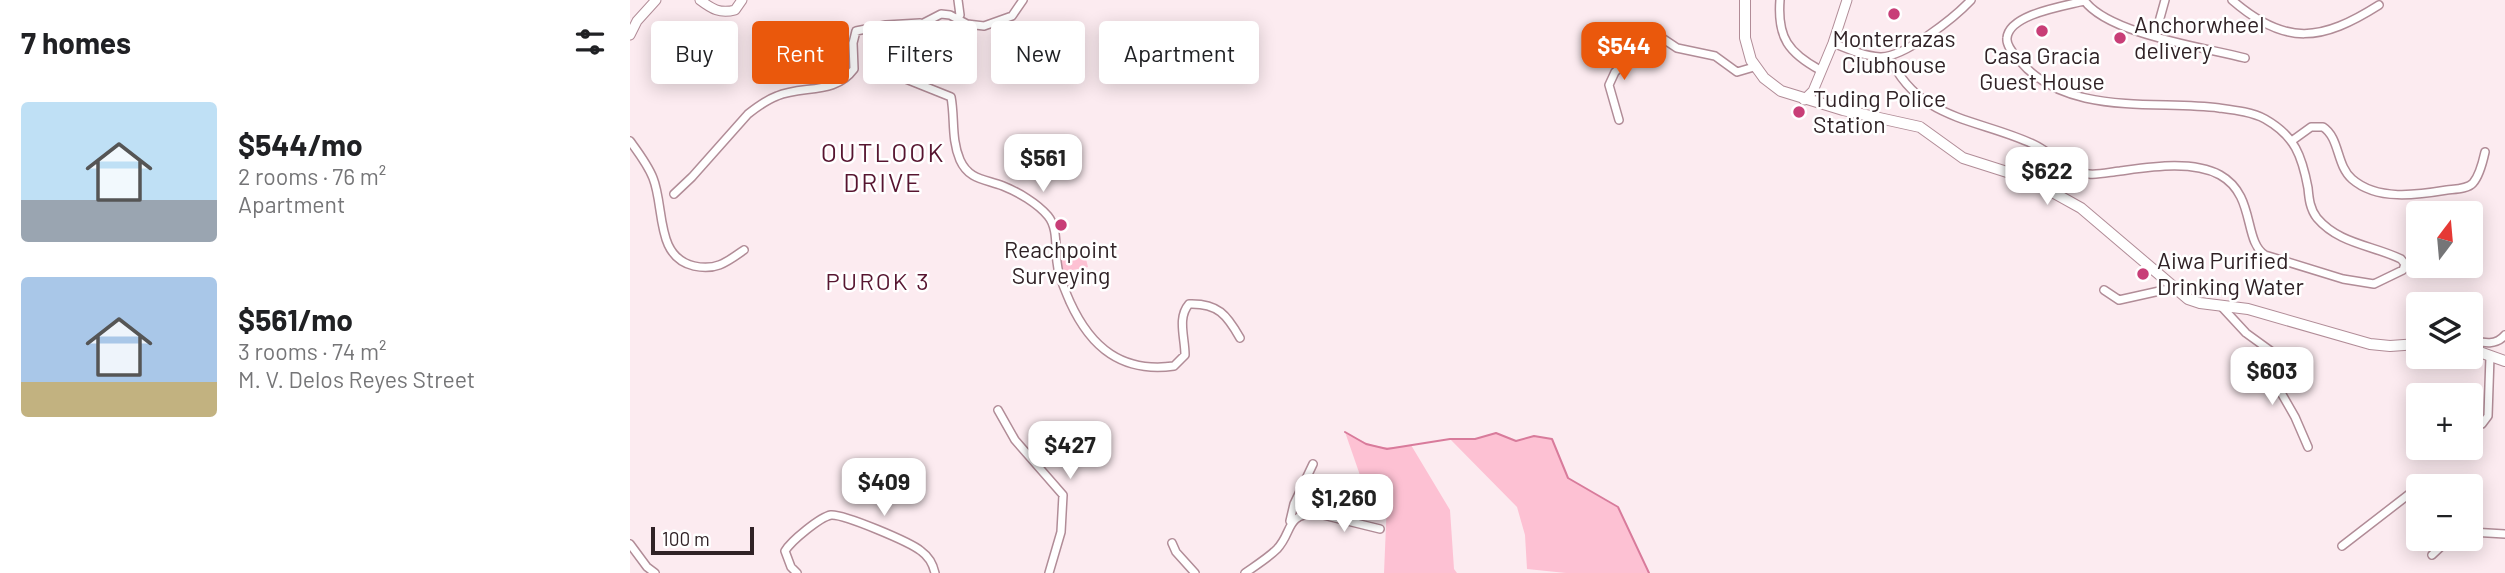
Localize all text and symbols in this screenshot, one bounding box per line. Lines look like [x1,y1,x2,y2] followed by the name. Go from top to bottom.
[1886,6,1902,22] marker: Monterrazas Clubhouse
[2134,10,2265,64] place label: Anchorwheel delivery
[651,21,738,84] chip: Buy
[752,21,849,84] chip: Rent
[863,21,977,84] chip: Filters
[991,21,1085,84] chip: New
[1099,21,1259,84] chip: Apartment
[1583,22,1665,82] pin: $544
[571,23,609,61] icon: filters
[2034,23,2050,39] marker: Casa Gracia Guest House
[21,24,131,60] text: 7 homes
[1832,24,1956,78] place label: Monterrazas Clubhouse
[2112,30,2128,46] marker: Anchorwheel delivery
[1597,31,1651,59] text: $544
[1979,41,2105,95] place label: Casa Gracia Guest House
[1813,84,1946,138] place label: Tuding Police Station
[1791,104,1807,120] marker: Tuding Police Station
[238,126,363,162] text: $544/mo
[77,130,161,214] icon: home
[1002,134,1084,194] pin: $561
[821,136,945,197] district label: OUTLOOK DRIVE
[1020,143,1066,171] text: $561
[2006,148,2088,207] pin: $622
[2021,156,2073,184] text: $622
[238,162,386,190] text: 2 rooms · 76 m²
[238,190,345,218] text: Apartment
[2406,201,2483,278] north arrow
[2406,201,2483,551] map controls
[1053,217,1069,233] marker: Reachpoint Surveying
[1004,235,1118,289] place label: Reachpoint Surveying
[2157,246,2305,300] place label: Aiwa Purified Drinking Water
[825,266,931,295] district label: PUROK 3
[2135,266,2151,282] marker: Aiwa Purified Drinking Water
[2406,292,2483,369] button: layers
[238,301,353,337] text: $561/mo
[77,305,161,389] icon: home
[238,337,387,365] text: 3 rooms · 74 m²
[2231,348,2313,407] pin: $603
[2246,356,2298,384] text: $603
[238,365,475,393] text: M. V. Delos Reyes Street
[2406,383,2483,460] button: +
[1029,421,1111,481] pin: $427
[1044,430,1096,458] text: $427
[843,458,925,518] pin: $409
[858,467,910,495] text: $409
[2406,474,2483,551] button: −
[1287,475,1401,534] pin: $1,260
[1311,483,1377,511] text: $1,260
[651,524,754,556] scale bar
[662,527,710,550] text: 100 m

